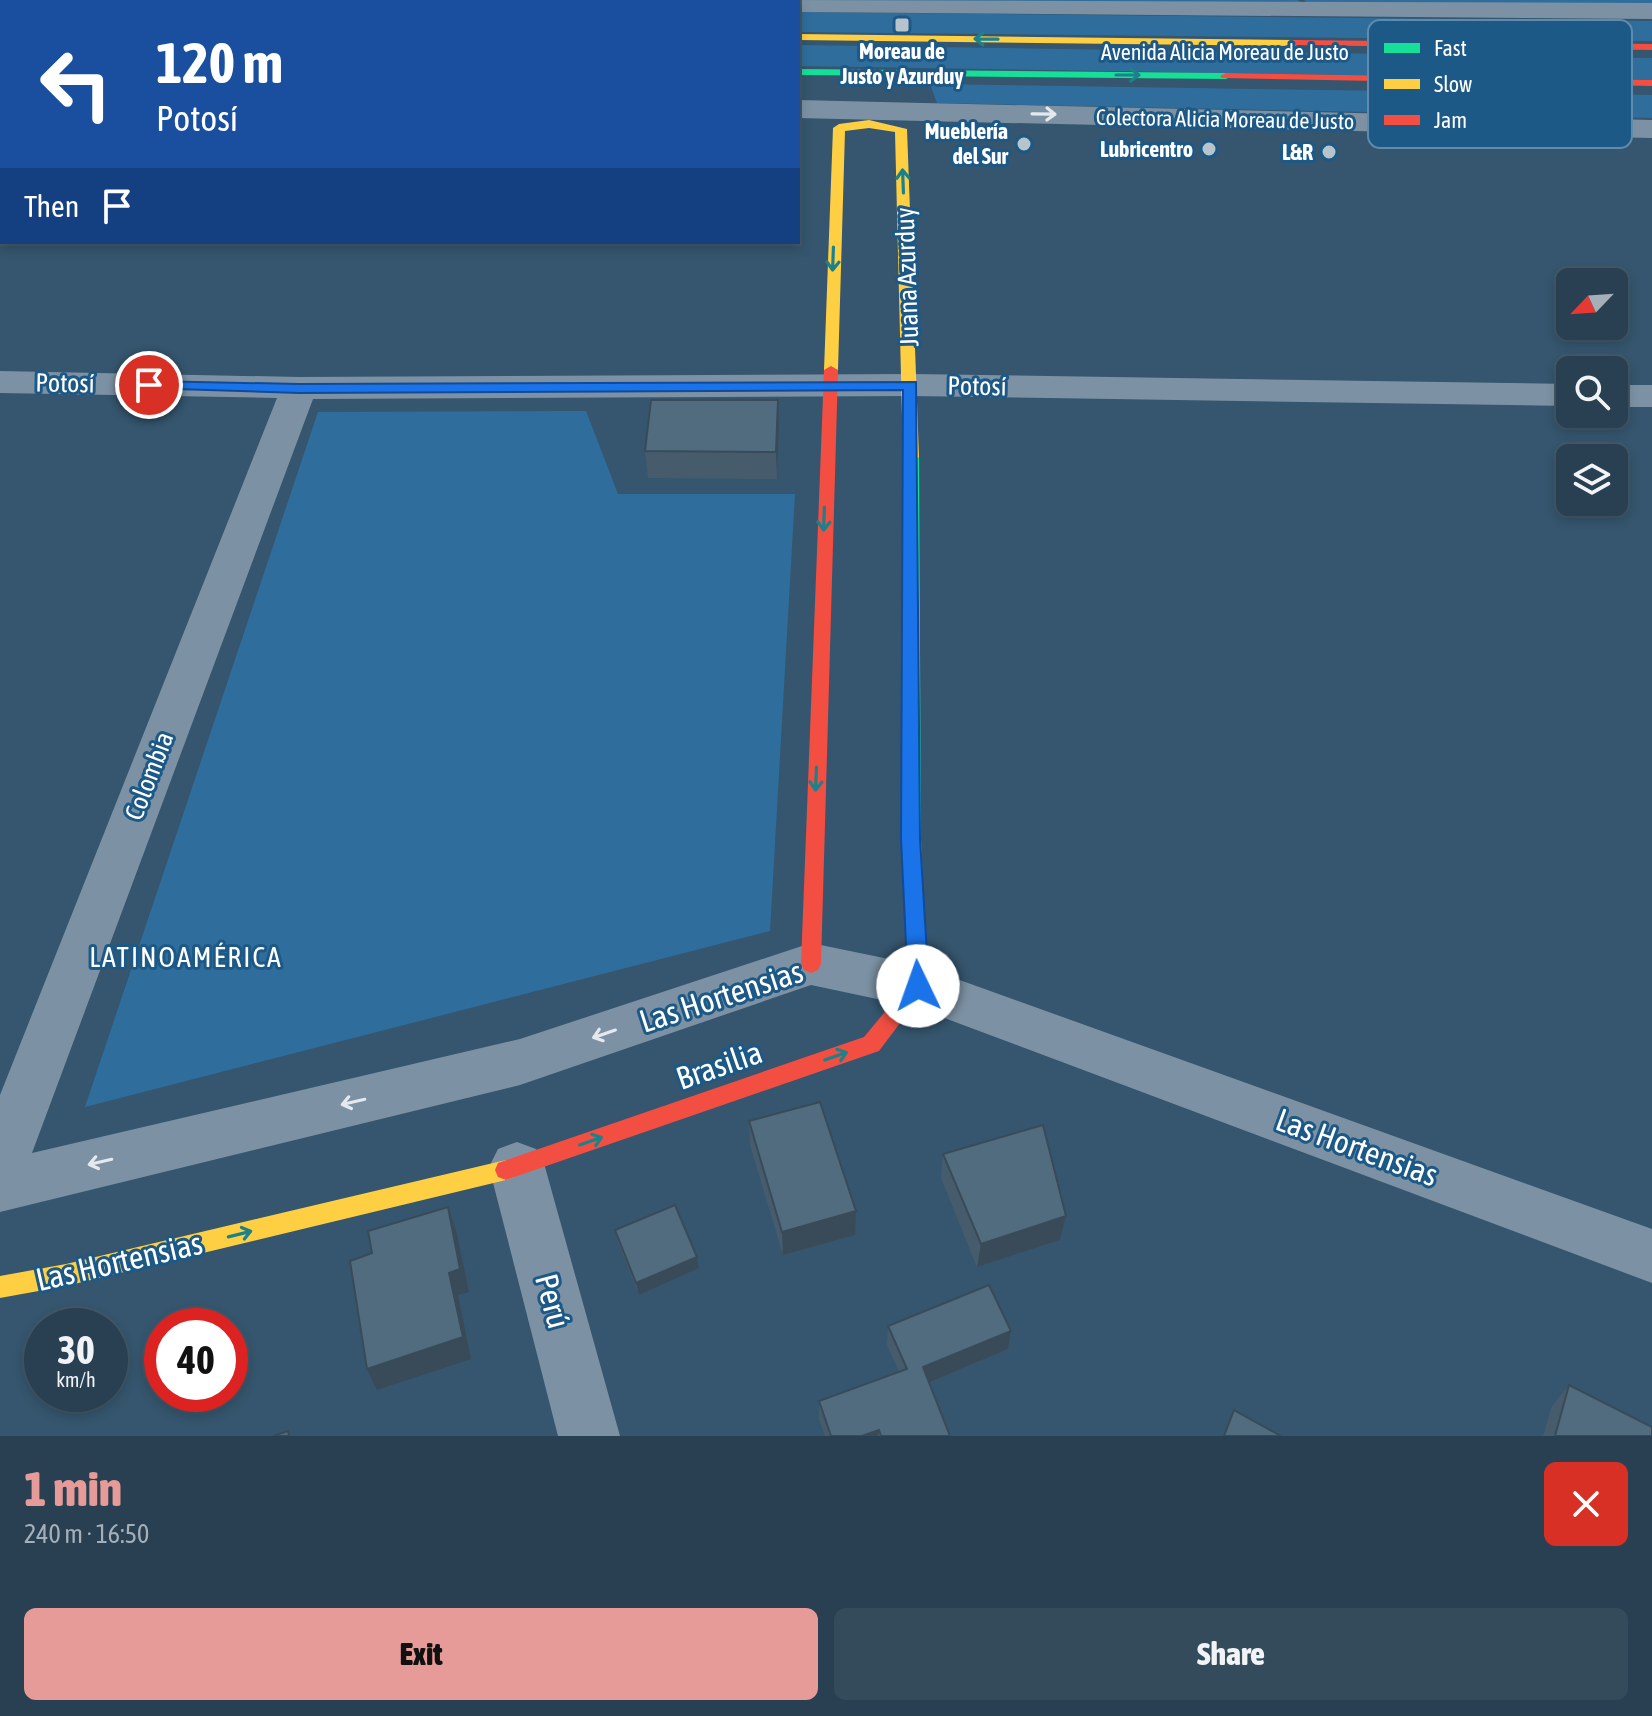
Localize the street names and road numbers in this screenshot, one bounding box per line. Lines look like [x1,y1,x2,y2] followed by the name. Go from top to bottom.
[1101,39,1349,65] street label: Avenida Alicia Moreau de Justo
[1096,104,1354,134] street label: Colectora Alicia Moreau de Justo
[890,207,924,347] street label: Juana Azurduy
[35,367,95,399] street label: Potosí
[947,370,1007,402] street label: Potosí
[119,728,179,824] street label: Colombia
[635,952,807,1040] street label: Las Hortensias
[671,1033,767,1097] street label: Brasilia
[1271,1101,1443,1193] street label: Las Hortensias
[32,1224,206,1298] street label: Las Hortensias
[528,1270,578,1332] street label: Perú

